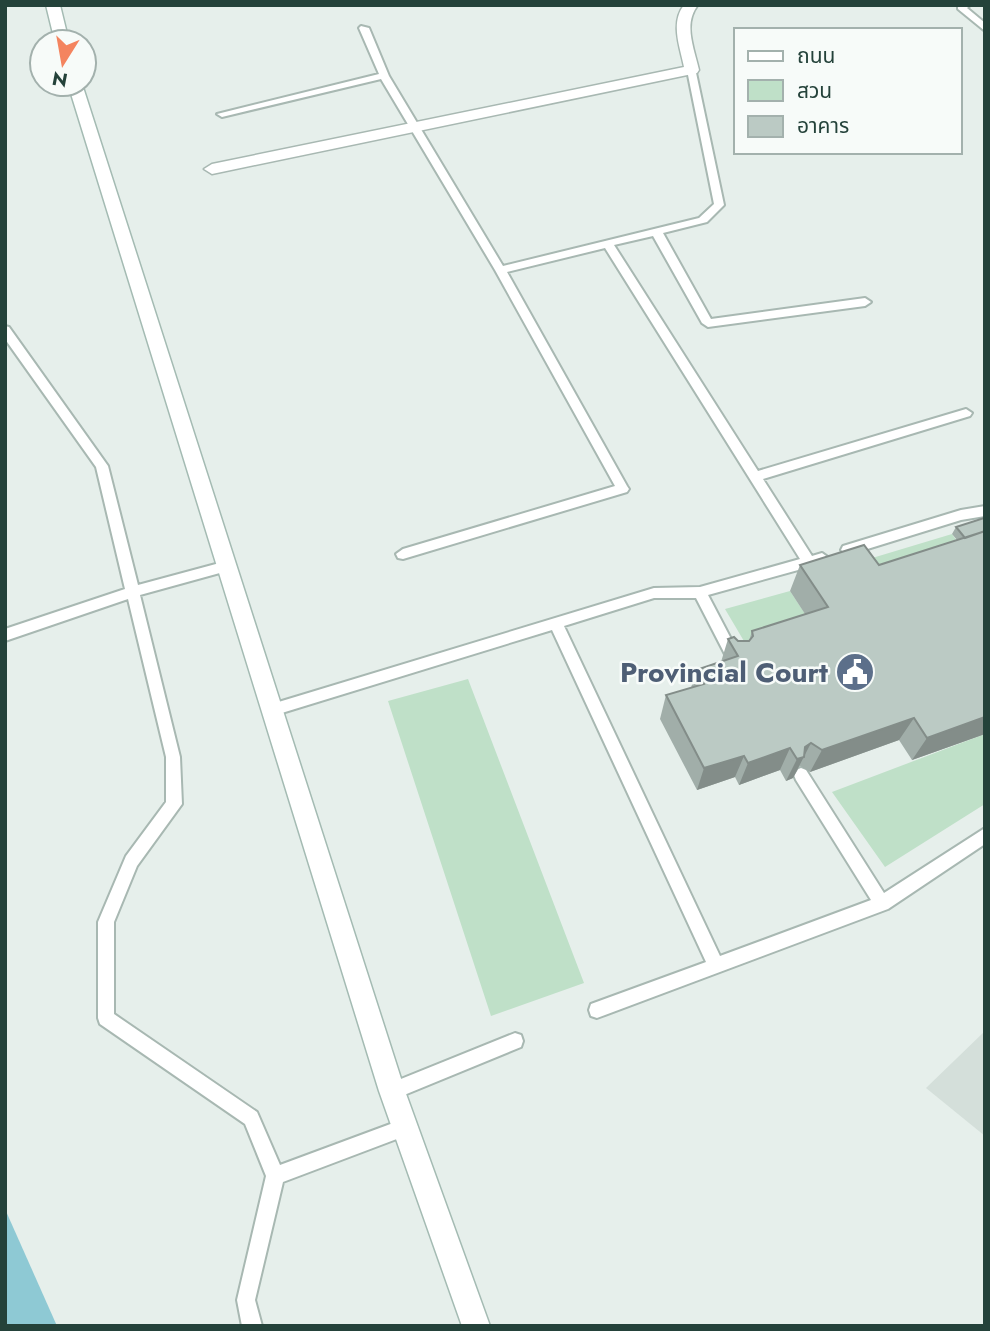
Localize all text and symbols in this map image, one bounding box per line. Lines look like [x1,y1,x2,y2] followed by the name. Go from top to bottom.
[28,28,98,98] north arrow
[734,28,962,154] legend
[797,41,835,71] text: ถนน
[50,65,70,94] text: N
[797,76,832,106] text: สวน
[797,111,849,141] text: อาคาร
[834,651,876,693] public building icon: Provincial Court
[620,652,828,693] place label: Provincial Court

